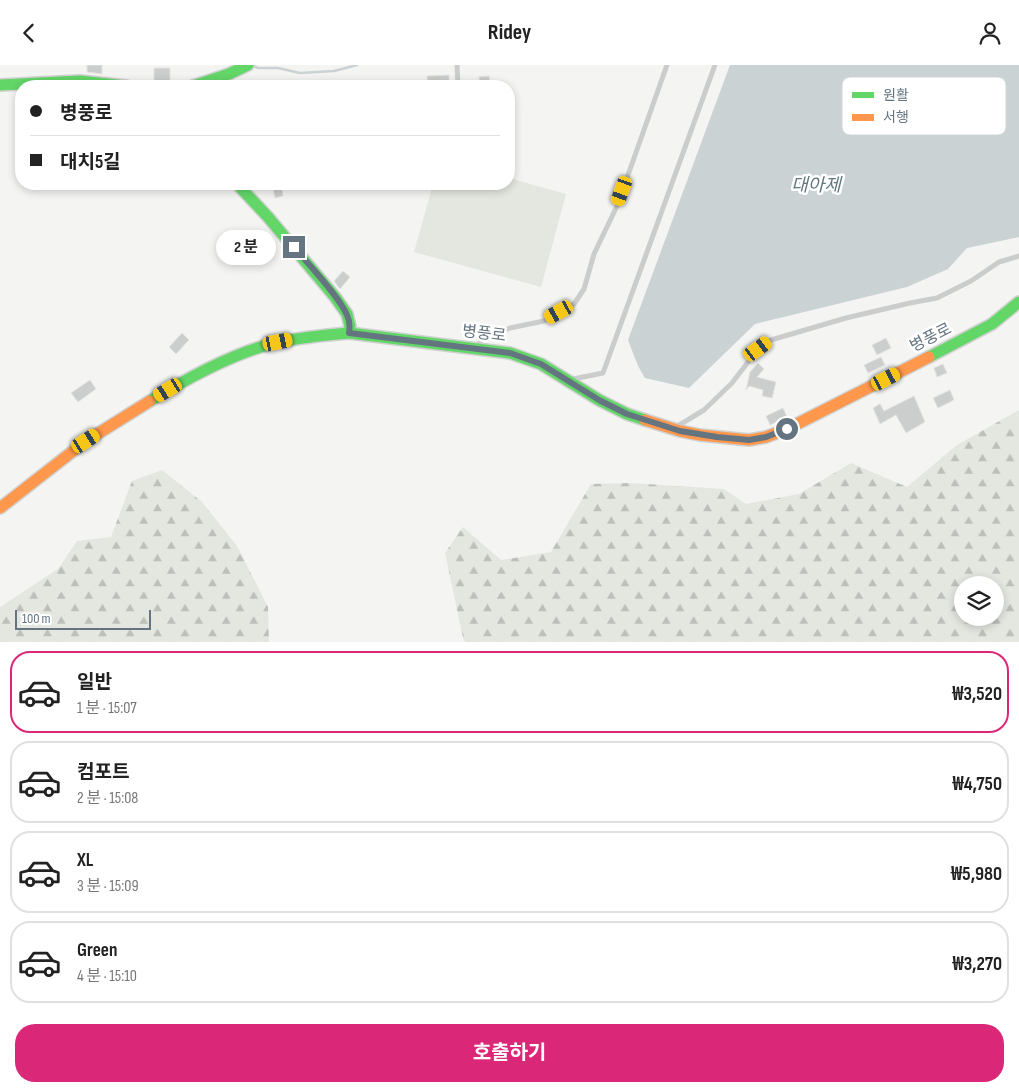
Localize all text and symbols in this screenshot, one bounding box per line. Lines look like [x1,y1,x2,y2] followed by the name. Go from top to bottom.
[15,19,43,47] icon: back
[488,19,531,46] text: Ridey
[976,19,1004,47] icon: person
[842,77,1006,135] legend
[883,87,909,104] text: 원활
[60,102,112,125] text: 병풍로
[883,109,909,126] text: 서행
[60,151,121,174] text: 대치5길
[609,174,634,208] car
[791,175,843,196] water label: 대아제
[216,229,276,265] callout: 2 분
[283,236,305,258] route end
[234,238,258,257] text: 2 분
[542,298,575,326] car
[907,319,955,356] street label: 병풍로
[461,322,507,346] street label: 병풍로
[261,332,294,352] car
[741,334,774,364] car
[869,366,902,392] car
[151,376,184,404] car
[776,418,798,440] route start
[69,427,102,455] car
[954,576,1004,626] map controls
[954,576,1004,626] button: layers
[15,607,151,630] scale bar
[22,610,51,627] text: 100 m
[17,670,62,715] icon: car
[77,671,112,694] text: 일반
[952,683,1002,706] text: ₩3,520
[77,699,137,718] text: 1 분 · 15:07
[17,760,62,805] icon: car
[77,761,129,784] text: 컴포트
[953,773,1002,796] text: ₩4,750
[77,789,138,808] text: 2 분 · 15:08
[77,849,93,872] text: XL
[17,850,62,895] icon: car
[951,863,1002,886] text: ₩5,980
[77,877,139,896] text: 3 분 · 15:09
[77,939,117,962] text: Green
[17,940,62,985] icon: car
[952,953,1002,976] text: ₩3,270
[77,967,137,986] text: 4 분 · 15:10
[15,1024,1004,1082] button: 호출하기

